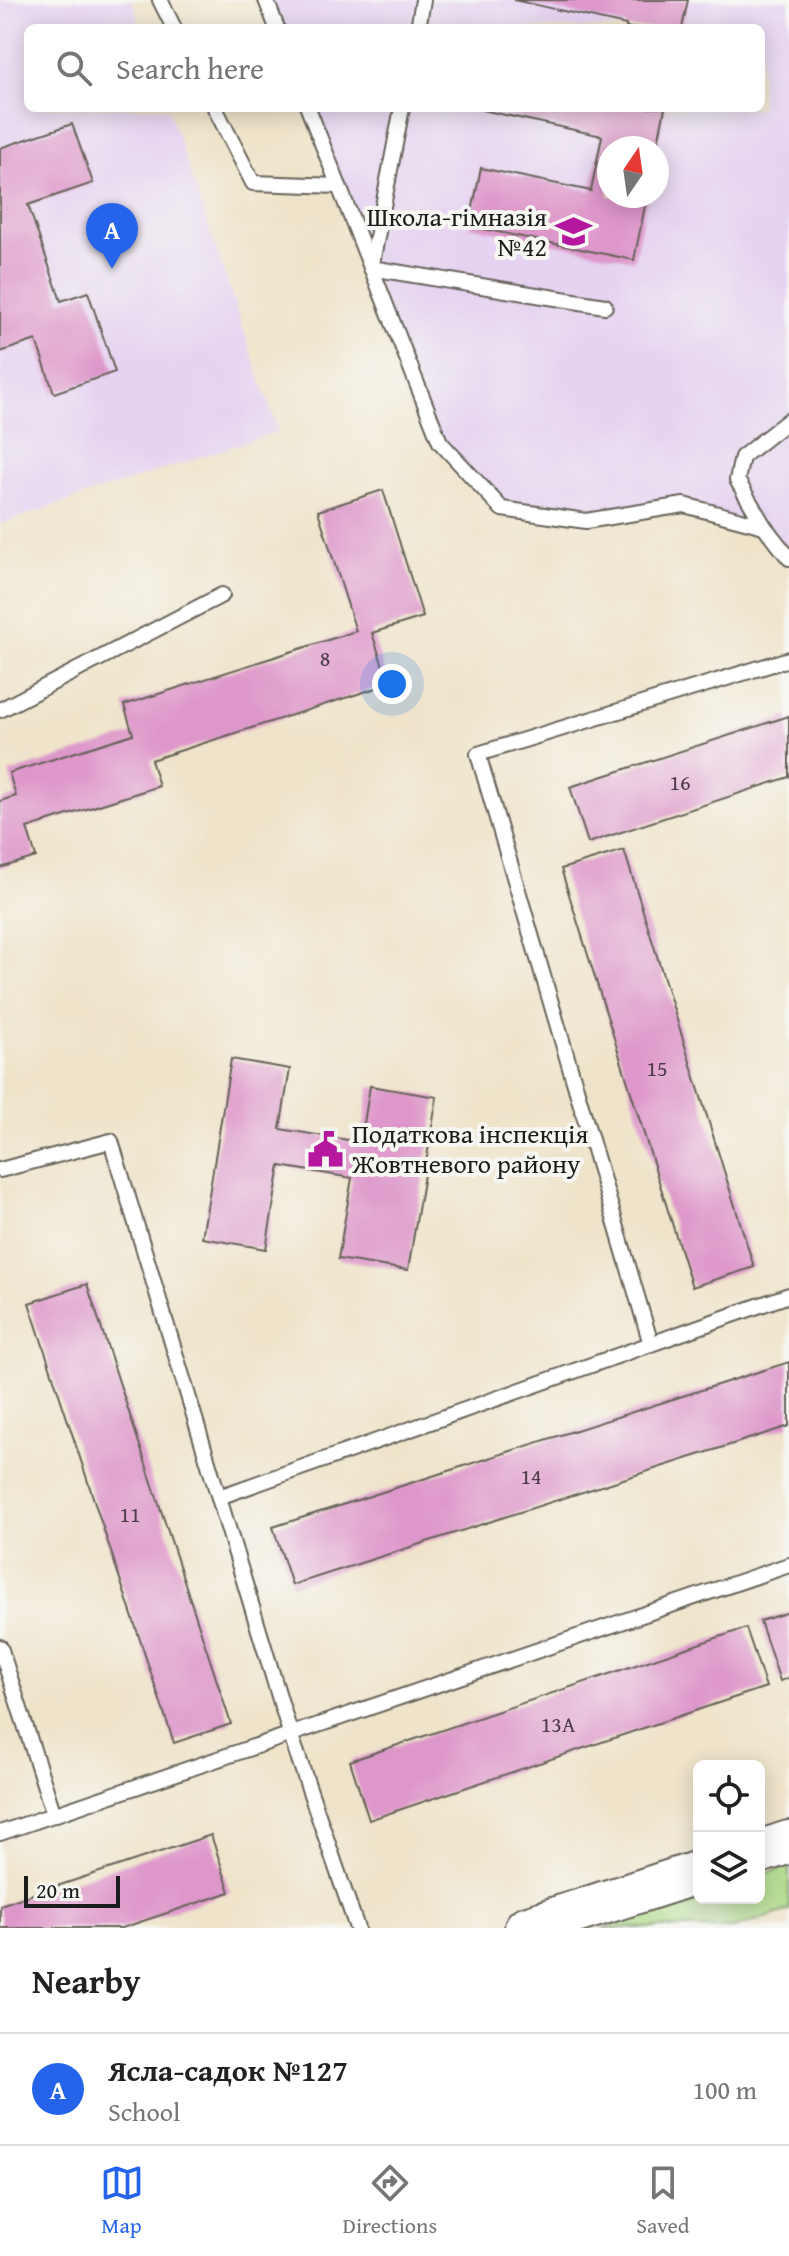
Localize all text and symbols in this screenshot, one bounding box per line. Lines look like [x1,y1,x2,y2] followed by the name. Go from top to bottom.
[24,24,765,112] search box
[52,46,96,90] icon: search
[116,46,264,90] text: Search here
[597,136,669,208] north arrow
[367,197,547,266] place label: Школа-гімназія №42
[86,203,138,269] pin: A
[554,213,592,251] school or university icon: Школа-гімназія №42
[320,642,330,674] house number: 8
[372,664,412,704] your location
[669,766,691,798] house number: 16
[646,1052,668,1084] house number: 15
[351,1114,588,1183] place label: Податкова інспекція Жовтневого району
[307,1130,345,1168] public building icon: Податкова інспекція Жовтневого району
[520,1460,542,1492] house number: 14
[119,1498,141,1530] house number: 11
[541,1708,576,1740] house number: 13А
[693,1760,765,1904] map controls
[693,1760,765,1832] button: locate
[693,1832,765,1904] button: layers
[24,1872,120,1908] scale bar
[36,1874,80,1906] text: 20 m
[32,1956,141,2005] text: Nearby
[108,2048,348,2092] text: Ясла-садок №127
[50,2070,66,2109] text: A
[692,2070,757,2109] text: 100 m
[108,2092,180,2131] text: School
[100,2161,144,2241] tab: Map
[343,2161,437,2241] tab: Directions
[636,2161,689,2241] tab: Saved

